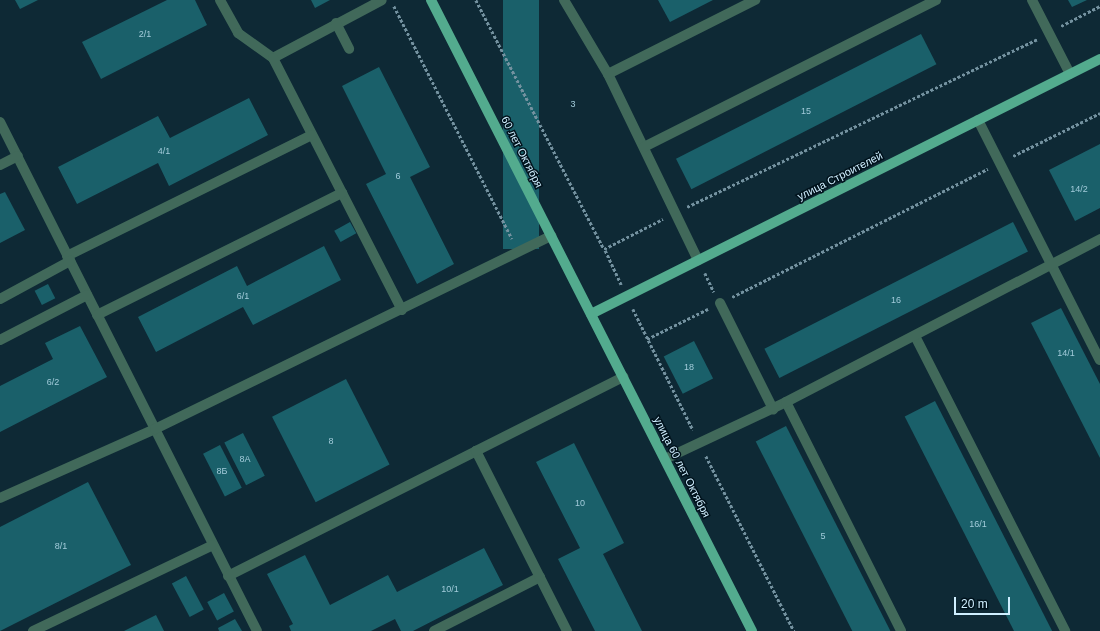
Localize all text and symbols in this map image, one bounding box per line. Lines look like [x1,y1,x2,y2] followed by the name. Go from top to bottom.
[139,29,151,39] house number: 2/1
[570,99,576,109] house number: 3
[801,106,811,116] house number: 15
[498,114,546,190] street label: 60 лет Октября
[158,146,170,156] house number: 4/1
[795,149,885,203] street label: улица Строителей
[395,171,401,181] house number: 6
[1070,184,1088,194] house number: 14/2
[237,291,249,301] house number: 6/1
[891,295,901,305] house number: 16
[1057,348,1075,358] house number: 14/1
[684,362,694,372] house number: 18
[47,377,59,387] house number: 6/2
[651,414,713,520] street label: улица 60 лет Октября
[328,436,334,446] house number: 8
[239,454,251,464] house number: 8А
[217,466,227,476] house number: 8Б
[575,498,585,508] house number: 10
[969,519,987,529] house number: 16/1
[820,531,826,541] house number: 5
[55,541,67,551] house number: 8/1
[441,584,459,594] house number: 10/1
[956,589,1012,615] scale bar
[961,597,988,611] text: 20 m

